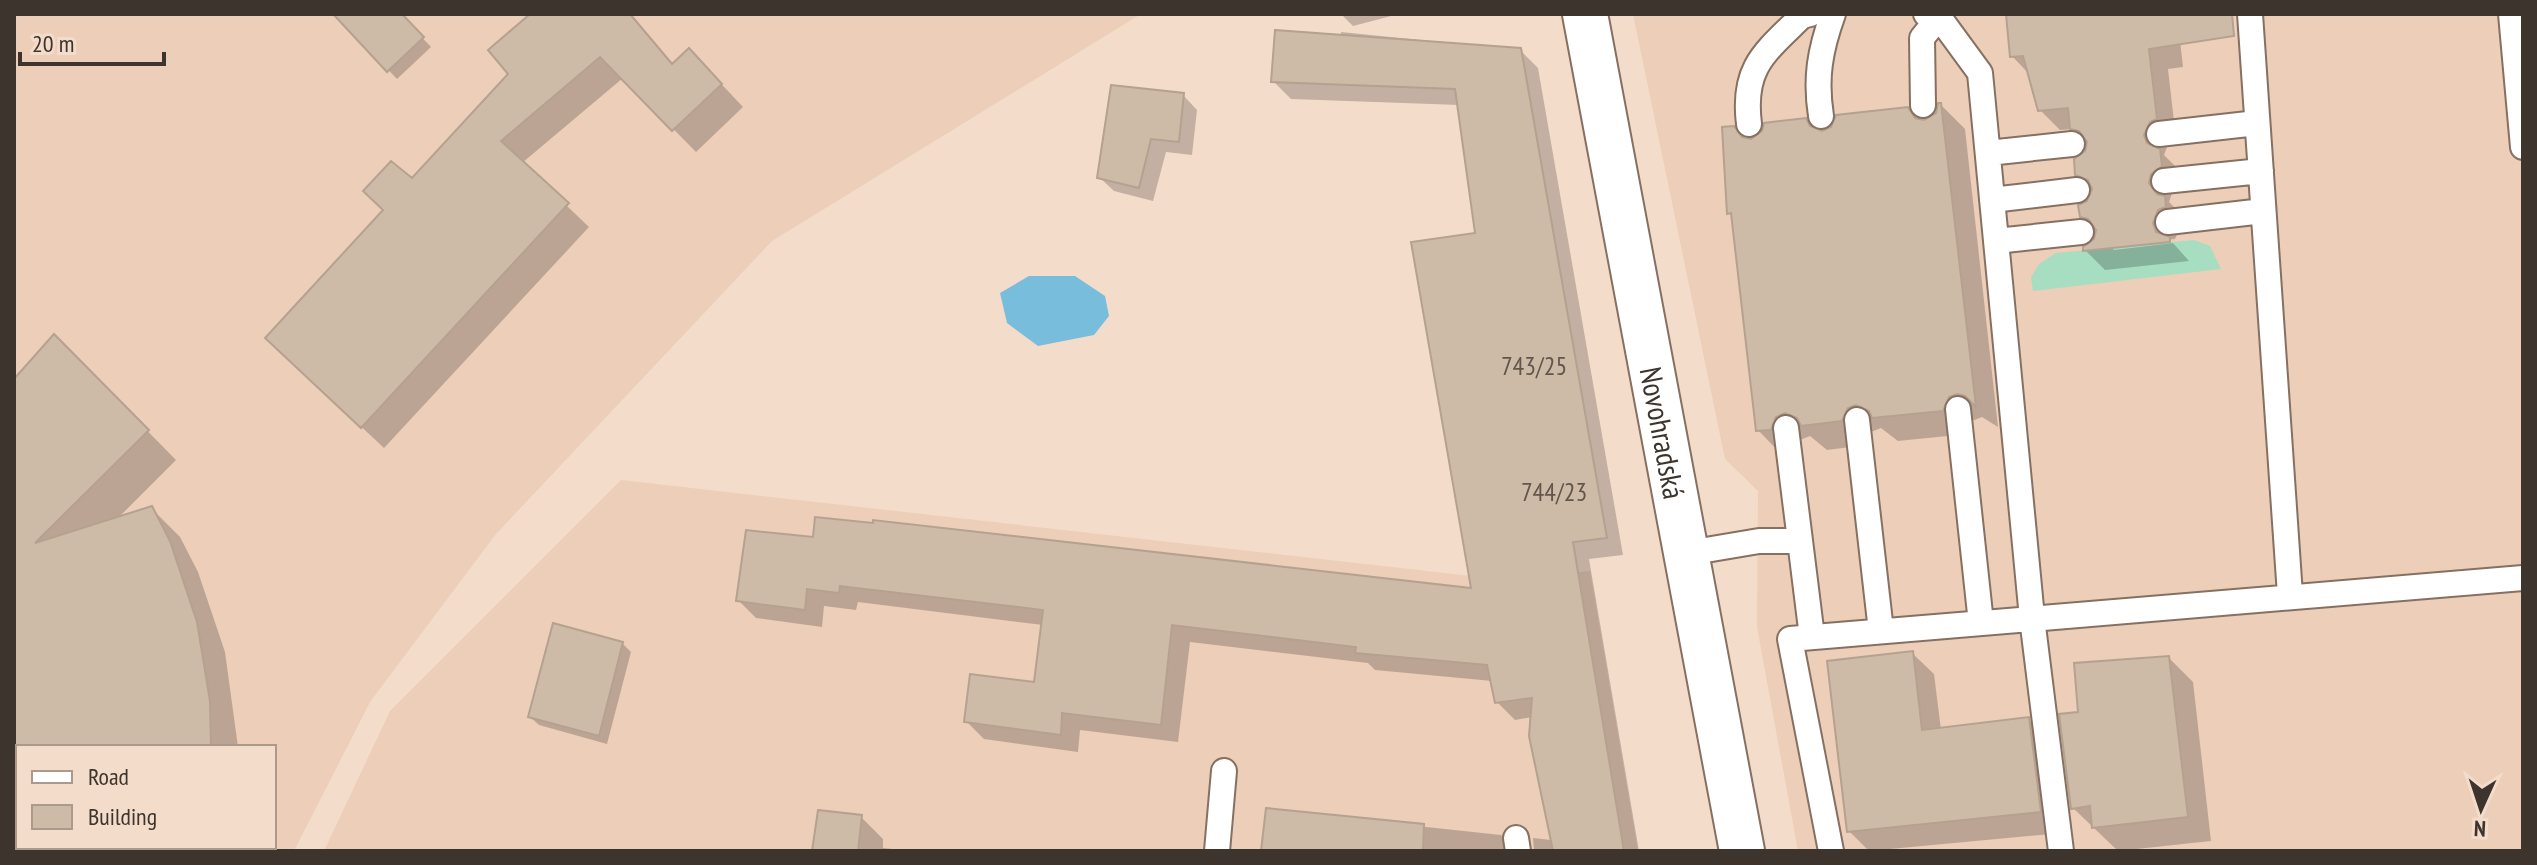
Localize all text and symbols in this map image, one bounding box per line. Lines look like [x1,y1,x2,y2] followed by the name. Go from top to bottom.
[20,16,164,66] scale bar
[32,28,74,59] text: 20 m
[1501,349,1567,382] house number: 743/25
[1632,363,1695,502] street label: Novohradská
[1521,475,1587,508] house number: 744/23
[16,745,276,849] legend
[88,761,129,792] text: Road
[2441,769,2521,849] north arrow
[88,801,157,832] text: Building
[2473,815,2487,843] text: N

